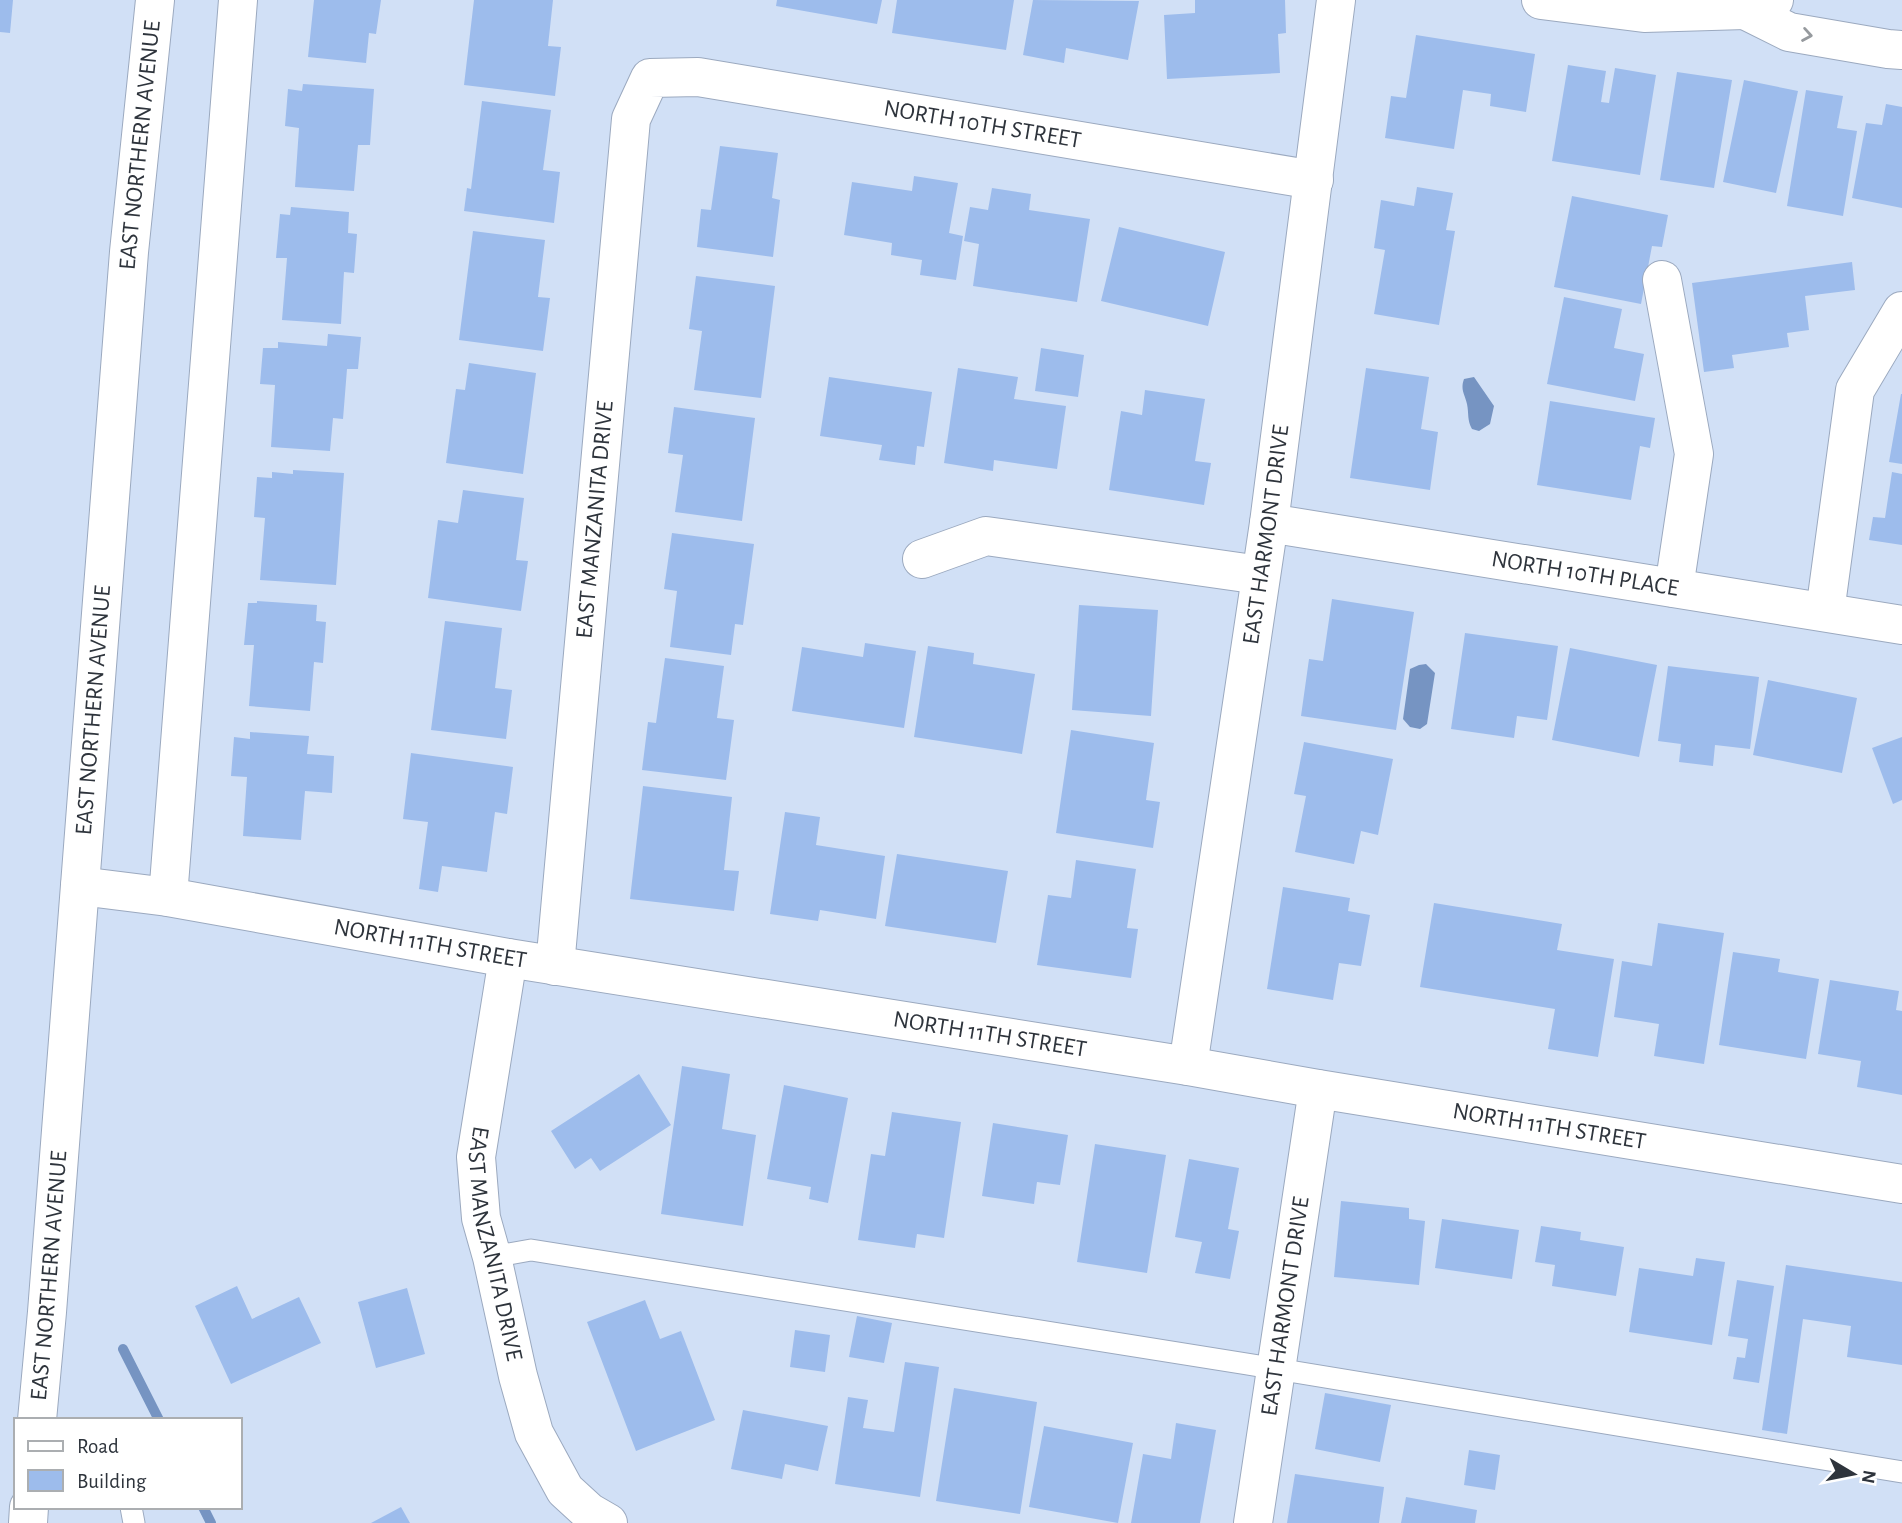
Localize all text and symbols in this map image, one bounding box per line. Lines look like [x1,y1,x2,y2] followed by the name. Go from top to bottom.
[116,19,165,271] street label: EAST NORTHERN AVENUE
[1801,27,1813,42] one-way arrow
[882,96,1083,153] street label: NORTH 10TH STREET
[572,399,618,640] street label: EAST MANZANITA DRIVE
[1239,423,1294,646] street label: EAST HARMONT DRIVE
[1490,547,1681,601] street label: NORTH 10TH PLACE
[72,584,115,836] street label: EAST NORTHERN AVENUE
[332,915,529,973] street label: NORTH 11TH STREET
[891,1007,1088,1062] street label: NORTH 11TH STREET
[1451,1099,1648,1154] street label: NORTH 11TH STREET
[464,1125,526,1364] street label: EAST MANZANITA DRIVE
[27,1149,71,1402] street label: EAST NORTHERN AVENUE
[1257,1195,1314,1418] street label: EAST HARMONT DRIVE
[14,1418,242,1509] legend
[77,1436,119,1457] text: Road
[1818,1439,1888,1509] north arrow
[1858,1469,1879,1485] text: N
[77,1471,147,1492] text: Building

